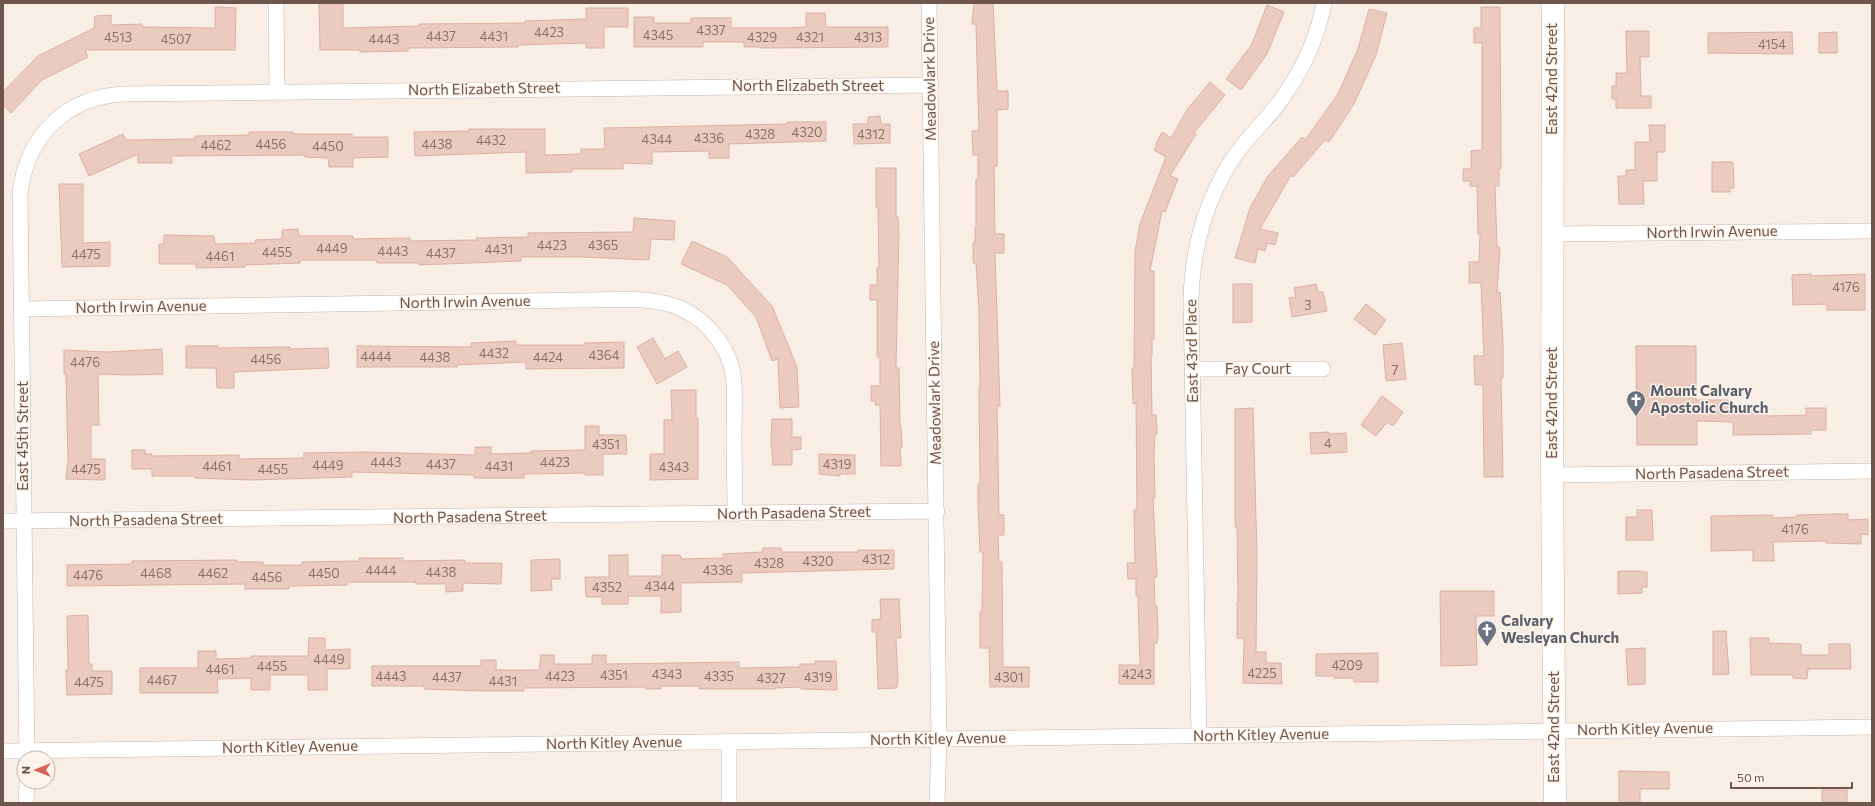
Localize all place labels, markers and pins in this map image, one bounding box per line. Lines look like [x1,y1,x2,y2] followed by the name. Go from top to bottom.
[1650,381,1768,416] place label: Mount Calvary Apostolic Church
[1625,389,1647,417] church icon: Mount Calvary Apostolic Church
[1501,611,1619,646] place label: Calvary Wesleyan Church
[1476,619,1498,647] church icon: Calvary Wesleyan Church

